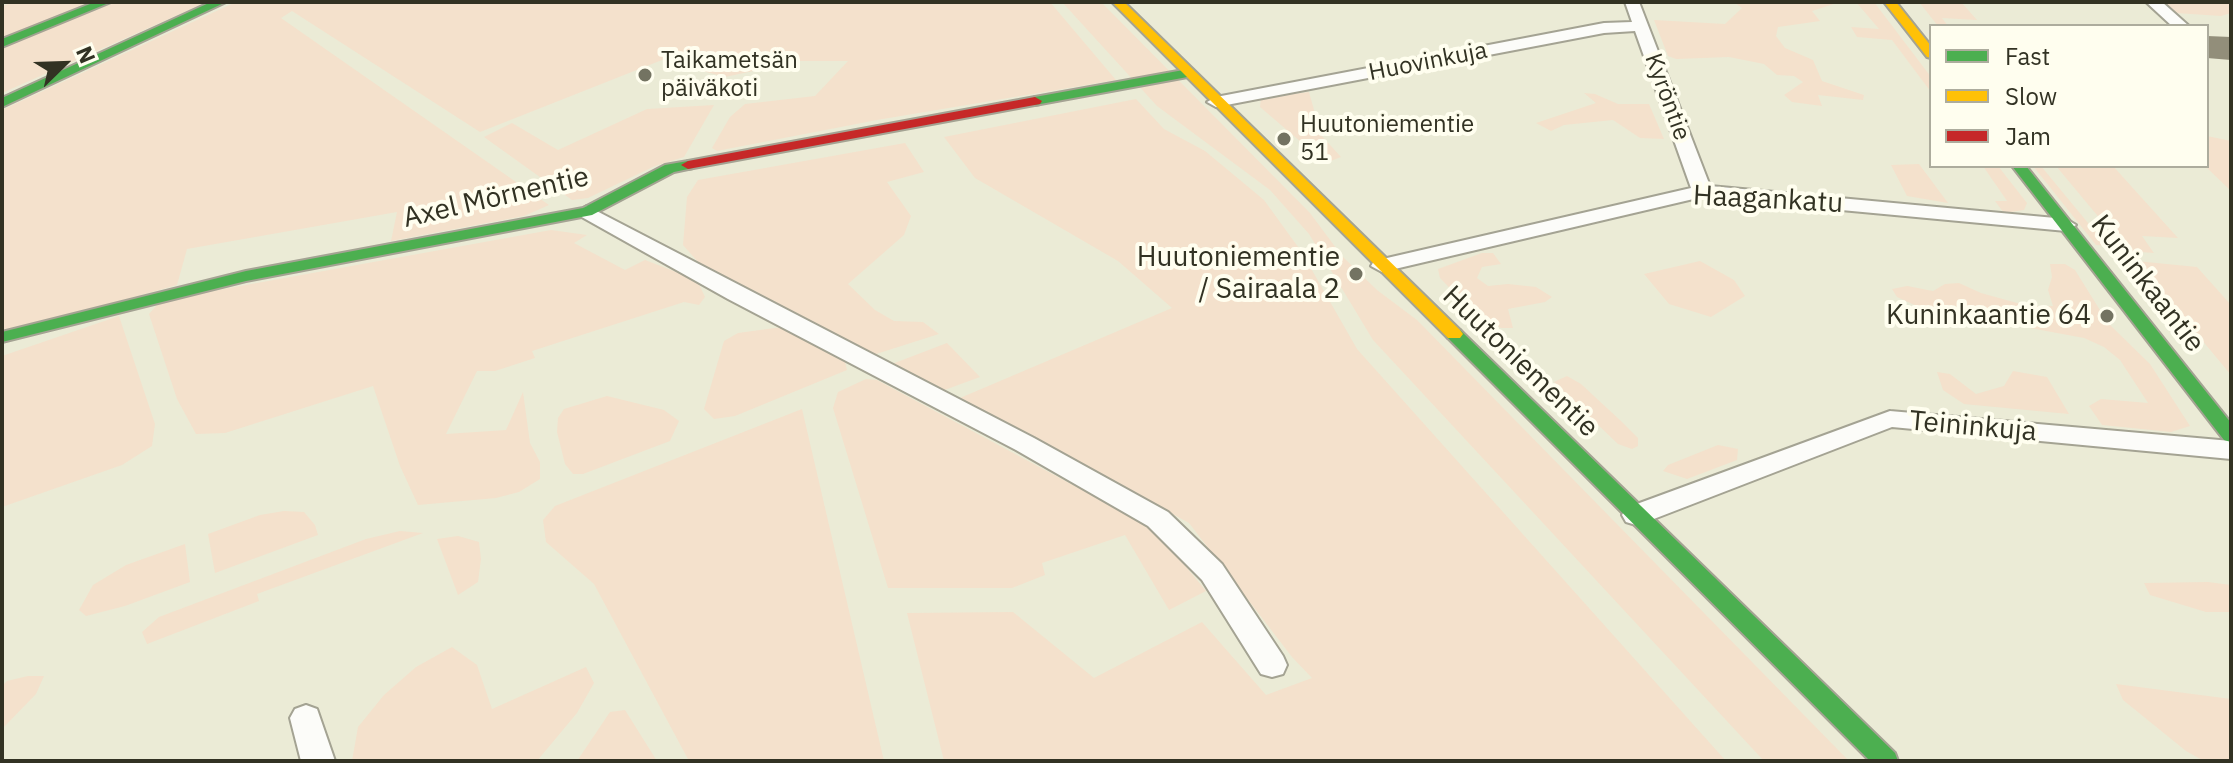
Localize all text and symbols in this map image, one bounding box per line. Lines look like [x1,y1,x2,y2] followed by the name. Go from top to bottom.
[24,24,104,104] north arrow
[1929,24,2209,168] legend
[1366,36,1490,88] street label: Huovinkuja
[2005,40,2050,72] text: Fast
[70,41,103,67] text: N
[661,47,798,103] place label: Taikametsän päiväkoti
[1638,50,1696,144] street label: Kyröntie
[636,66,654,84] marker: Taikametsän päiväkoti
[2005,80,2057,112] text: Slow
[1300,111,1474,167] place label: Huutoniementie 51
[2005,120,2051,152] text: Jam
[1275,130,1293,148] marker: Huutoniementie 51
[400,160,592,236] street label: Axel Mörnentie
[1692,179,1844,221] street label: Haagankatu
[2083,209,2211,359] street label: Kuninkaantie
[1137,241,1340,307] place label: Huutoniementie / Sairaala 2
[1347,265,1365,283] marker: Huutoniementie / Sairaala 2
[1435,279,1605,445] street label: Huutoniementie
[1886,299,2091,333] place label: Kuninkaantie 64
[2098,307,2116,325] marker: Kuninkaantie 64
[1908,405,2038,449] street label: Teininkuja

